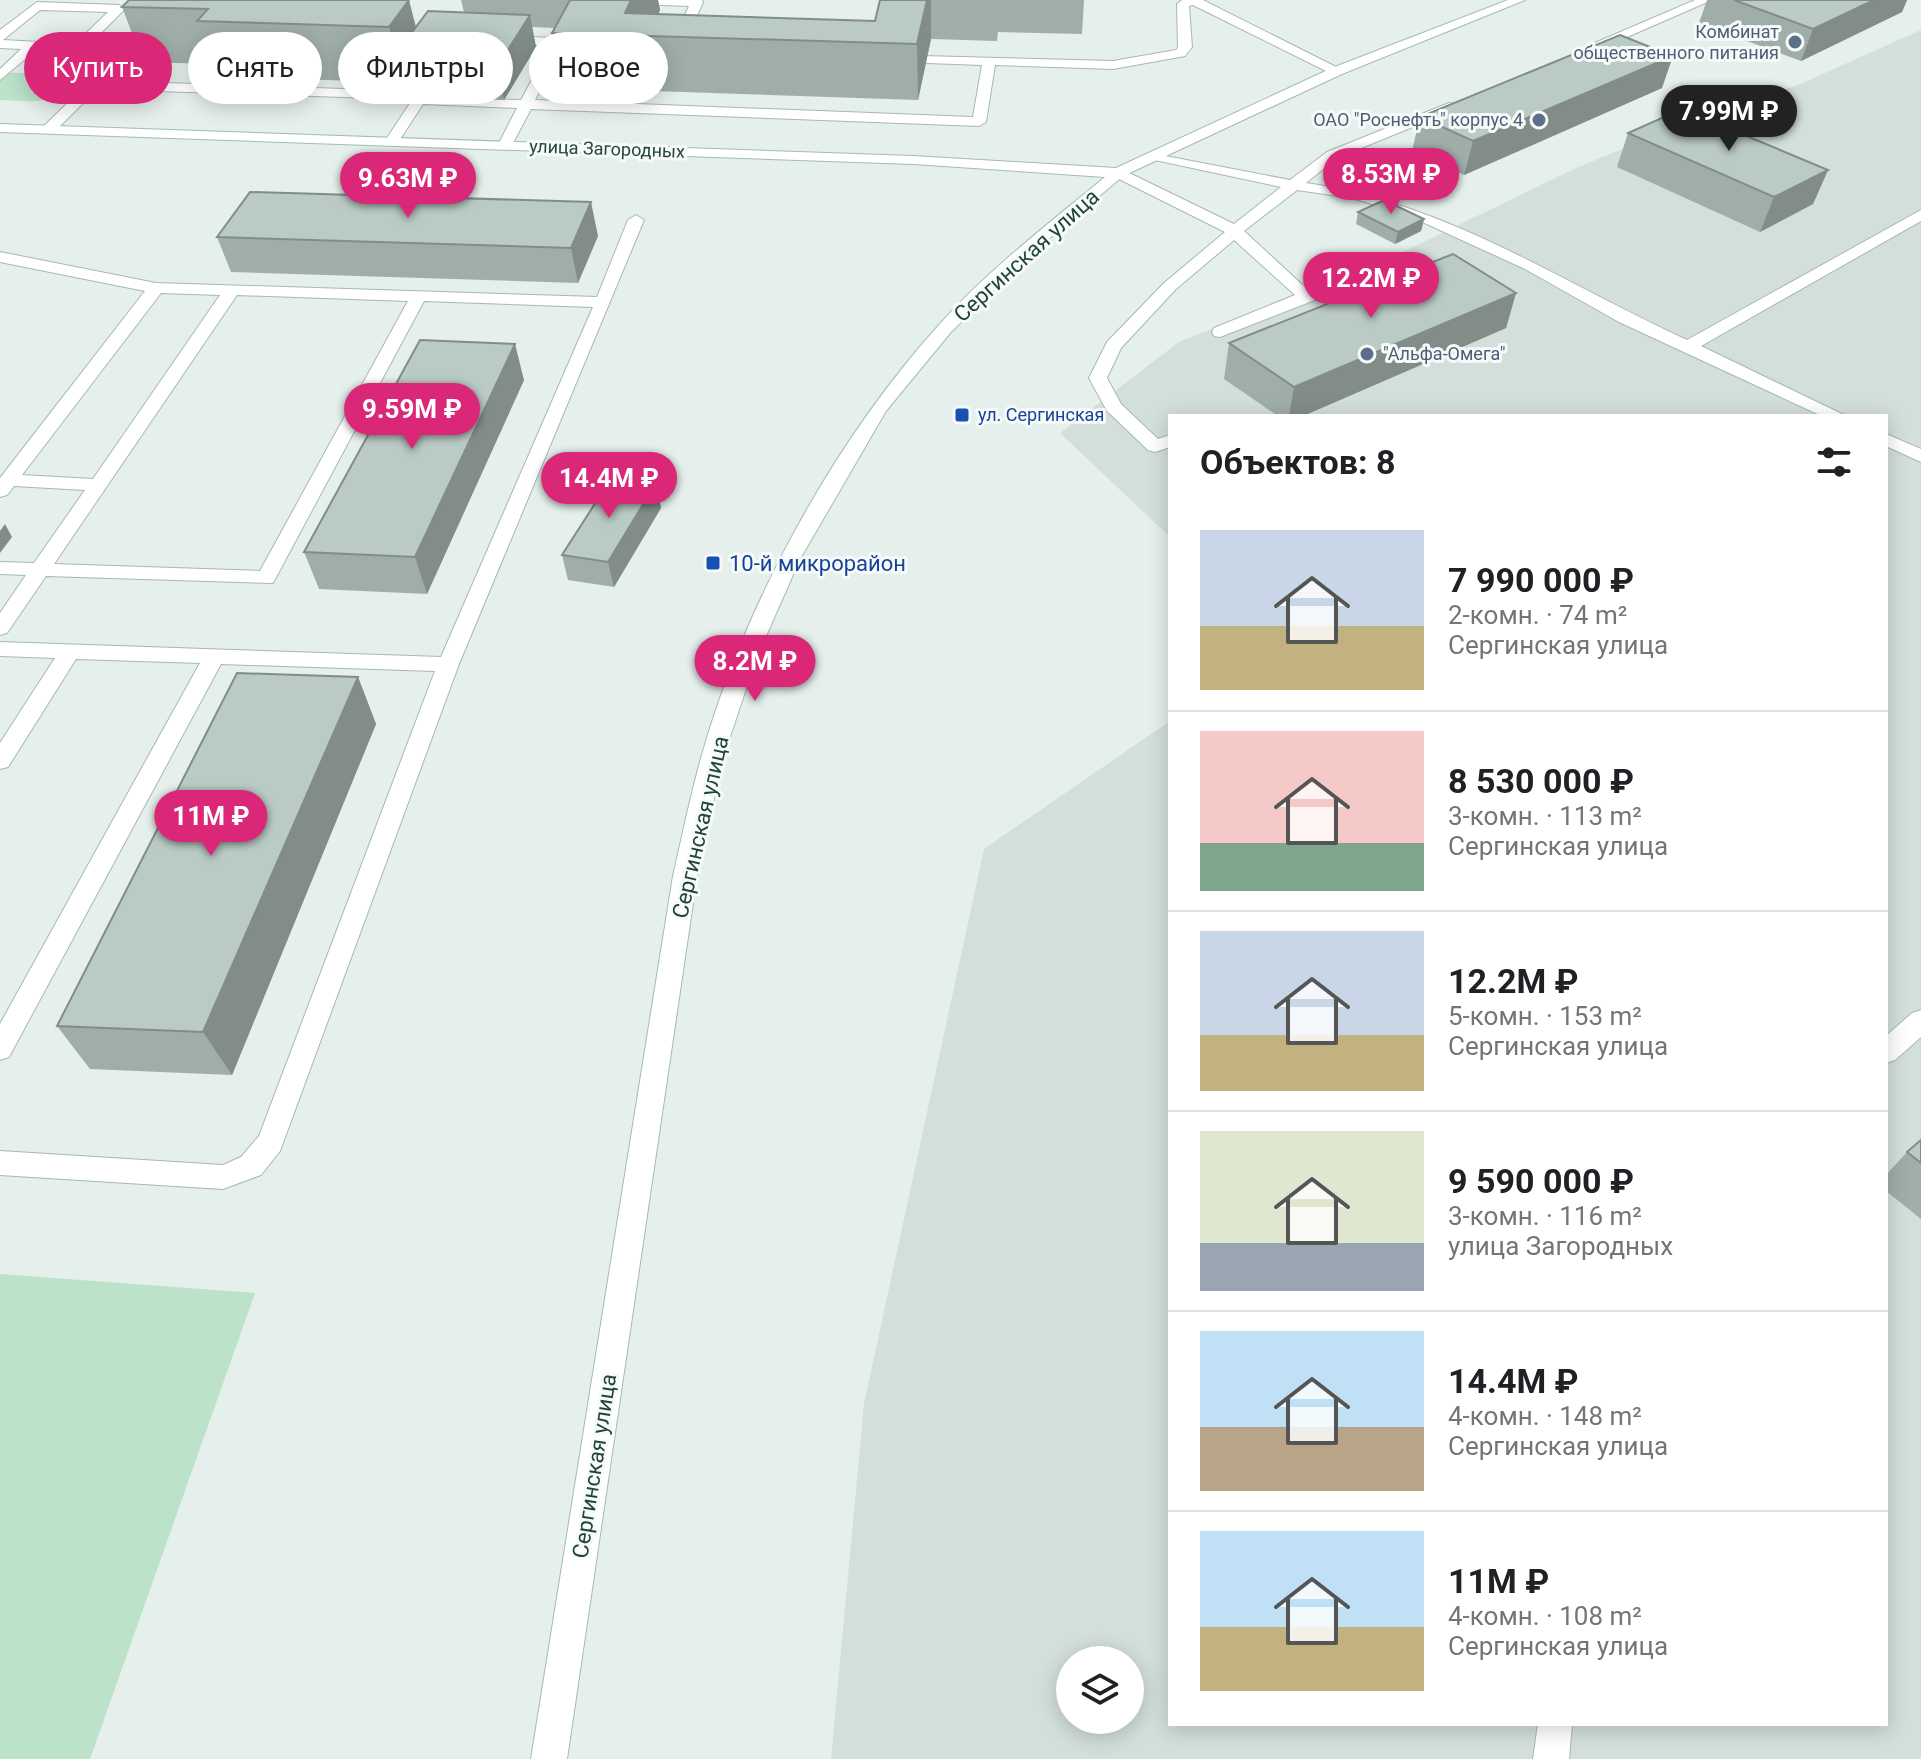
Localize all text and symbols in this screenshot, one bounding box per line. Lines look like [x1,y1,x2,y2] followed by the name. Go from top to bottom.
[1574,21,1779,63] place label: Комбинат общественного питания
[24,32,172,104] chip: Купить
[188,32,322,104] chip: Снять
[338,32,513,104] chip: Фильтры
[529,32,668,104] chip: Новое
[1786,33,1804,51] marker: Комбинат общественного питания
[1655,85,1803,153] pin: 7.99M ₽
[1679,96,1779,126] text: 7.99M ₽
[1313,109,1523,130] place label: ОАО "Роснефть" корпус 4
[1530,111,1548,129] marker: ОАО "Роснефть" корпус 4
[529,135,685,162] street label: улица Загородных
[1317,148,1465,216] pin: 8.53M ₽
[334,152,482,220] pin: 9.63M ₽
[1341,159,1441,189] text: 8.53M ₽
[358,163,458,193] text: 9.63M ₽
[949,184,1104,327] street label: Сергинская улица
[1297,252,1445,320] pin: 12.2M ₽
[1321,263,1421,293] text: 12.2M ₽
[1383,343,1505,364] place label: "Альфа-Омега"
[1358,345,1376,363] marker: "Альфа-Омега"
[338,383,486,451] pin: 9.59M ₽
[362,394,462,424] text: 9.59M ₽
[978,404,1104,425] place label: ул. Сергинская
[953,406,971,424] marker: ул. Сергинская
[1812,440,1856,484] icon: filters
[1200,442,1395,482] text: Объектов: 8
[535,452,683,520] pin: 14.4M ₽
[559,463,659,493] text: 14.4M ₽
[729,551,906,576] place label: 10-й микрорайон
[704,554,722,572] marker: 10-й микрорайон
[1448,560,1634,600] text: 7 990 000 ₽
[1264,562,1360,658] icon: home
[1448,600,1627,630] text: 2-комн. · 74 m²
[1448,630,1668,660] text: Сергинская улица
[690,635,820,703] pin: 8.2M ₽
[713,646,797,676] text: 8.2M ₽
[667,734,734,921] street label: Сергинская улица
[1448,761,1634,801] text: 8 530 000 ₽
[1264,763,1360,859] icon: home
[155,790,267,858] pin: 11M ₽
[172,801,250,831] text: 11M ₽
[1448,801,1642,831] text: 3-комн. · 113 m²
[1448,831,1668,861] text: Сергинская улица
[1448,961,1579,1001] text: 12.2M ₽
[1264,963,1360,1059] icon: home
[1448,1001,1642,1031] text: 5-комн. · 153 m²
[1448,1031,1668,1061] text: Сергинская улица
[1448,1161,1634,1201] text: 9 590 000 ₽
[1264,1163,1360,1259] icon: home
[1448,1201,1642,1231] text: 3-комн. · 116 m²
[1448,1231,1673,1261] text: улица Загородных
[1448,1361,1579,1401] text: 14.4M ₽
[1264,1363,1360,1459] icon: home
[568,1372,621,1560] street label: Сергинская улица
[1448,1401,1642,1431] text: 4-комн. · 148 m²
[1448,1431,1668,1461] text: Сергинская улица
[1448,1561,1549,1601] text: 11M ₽
[1264,1563,1360,1659] icon: home
[1448,1601,1642,1631] text: 4-комн. · 108 m²
[1448,1631,1668,1661] text: Сергинская улица
[1056,1646,1144,1734] map controls
[1056,1646,1144,1734] button: layers

